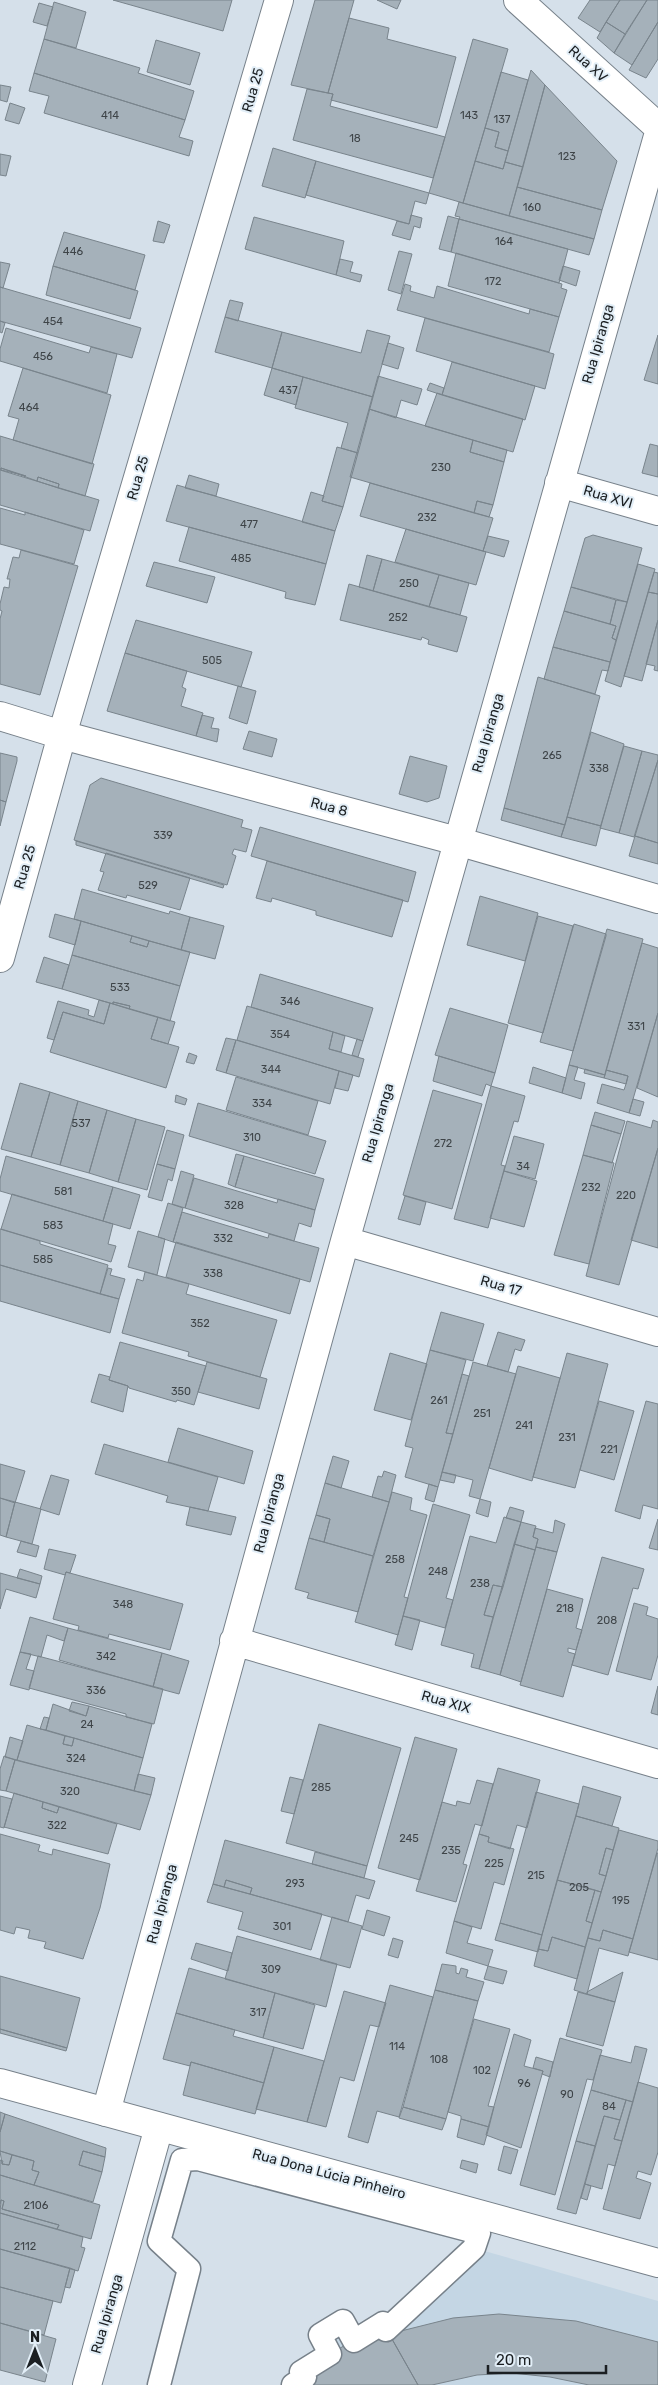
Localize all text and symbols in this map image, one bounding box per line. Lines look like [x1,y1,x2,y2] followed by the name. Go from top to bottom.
[565,42,611,86] street label: Rua XV
[239,66,267,114] street label: Rua 25
[101,109,119,122] house number: 414
[460,109,478,122] house number: 143
[494,113,511,126] house number: 137
[349,132,361,145] house number: 18
[558,150,576,163] house number: 123
[523,201,541,214] house number: 160
[495,235,513,248] house number: 164
[63,245,84,258] house number: 446
[485,275,501,288] house number: 172
[579,302,617,386] street label: Rua Ipiranga
[43,315,63,328] house number: 454
[33,350,53,363] house number: 456
[278,384,298,397] house number: 437
[19,401,39,414] house number: 464
[124,454,152,502] street label: Rua 25
[431,461,451,474] house number: 230
[581,482,635,512] street label: Rua XVI
[417,511,437,524] house number: 232
[240,518,258,531] house number: 477
[231,552,252,565] house number: 485
[399,577,419,590] house number: 250
[388,611,408,624] house number: 252
[202,654,222,667] house number: 505
[469,691,507,775] street label: Rua Ipiranga
[542,749,562,762] house number: 265
[589,762,609,775] house number: 338
[309,794,349,820] street label: Rua 8
[153,829,173,842] house number: 339
[11,843,39,891] street label: Rua 25
[138,879,158,892] house number: 529
[110,981,130,994] house number: 533
[280,995,300,1008] house number: 346
[627,1020,645,1033] house number: 331
[270,1028,290,1041] house number: 354
[261,1063,281,1076] house number: 344
[359,1081,397,1165] street label: Rua Ipiranga
[252,1097,272,1110] house number: 334
[72,1117,91,1130] house number: 537
[243,1131,261,1144] house number: 310
[434,1137,452,1150] house number: 272
[516,1160,530,1173] house number: 34
[581,1181,601,1194] house number: 232
[54,1185,72,1198] house number: 581
[616,1189,636,1202] house number: 220
[224,1199,244,1212] house number: 328
[43,1219,63,1232] house number: 583
[213,1232,233,1245] house number: 332
[33,1253,53,1266] house number: 585
[203,1267,223,1280] house number: 338
[479,1272,523,1300] street label: Rua 17
[190,1317,210,1330] house number: 352
[171,1385,191,1398] house number: 350
[430,1394,448,1407] house number: 261
[473,1407,491,1420] house number: 251
[515,1419,533,1432] house number: 241
[558,1431,576,1444] house number: 231
[600,1443,618,1456] house number: 221
[250,1471,288,1555] street label: Rua Ipiranga
[385,1553,405,1566] house number: 258
[428,1565,448,1578] house number: 248
[470,1577,490,1590] house number: 238
[113,1598,133,1611] house number: 348
[556,1602,574,1615] house number: 218
[597,1614,617,1627] house number: 208
[96,1650,116,1663] house number: 342
[86,1684,106,1697] house number: 336
[419,1687,473,1717] street label: Rua XIX
[80,1718,94,1731] house number: 24
[66,1752,86,1765] house number: 324
[311,1781,331,1794] house number: 285
[60,1785,80,1798] house number: 320
[47,1819,67,1832] house number: 322
[399,1832,419,1845] house number: 245
[441,1844,461,1857] house number: 235
[484,1857,504,1870] house number: 225
[143,1862,181,1946] street label: Rua Ipiranga
[527,1869,545,1882] house number: 215
[285,1877,305,1890] house number: 293
[569,1881,589,1894] house number: 205
[612,1894,630,1907] house number: 195
[273,1920,291,1933] house number: 301
[261,1963,281,1976] house number: 309
[250,2006,267,2019] house number: 317
[389,2040,405,2053] house number: 114
[430,2053,448,2066] house number: 108
[473,2064,491,2077] house number: 102
[517,2077,531,2090] house number: 96
[560,2088,574,2101] house number: 90
[602,2100,616,2113] house number: 84
[250,2145,408,2203] street label: Rua Dona Lúcia Pinheiro
[24,2199,49,2212] house number: 2106
[14,2240,36,2253] house number: 2112
[88,2272,126,2356] street label: Rua Ipiranga
[10,2325,60,2375] north arrow
[30,2329,40,2346] text: N
[488,2342,606,2374] scale bar
[496,2351,531,2369] text: 20 m

